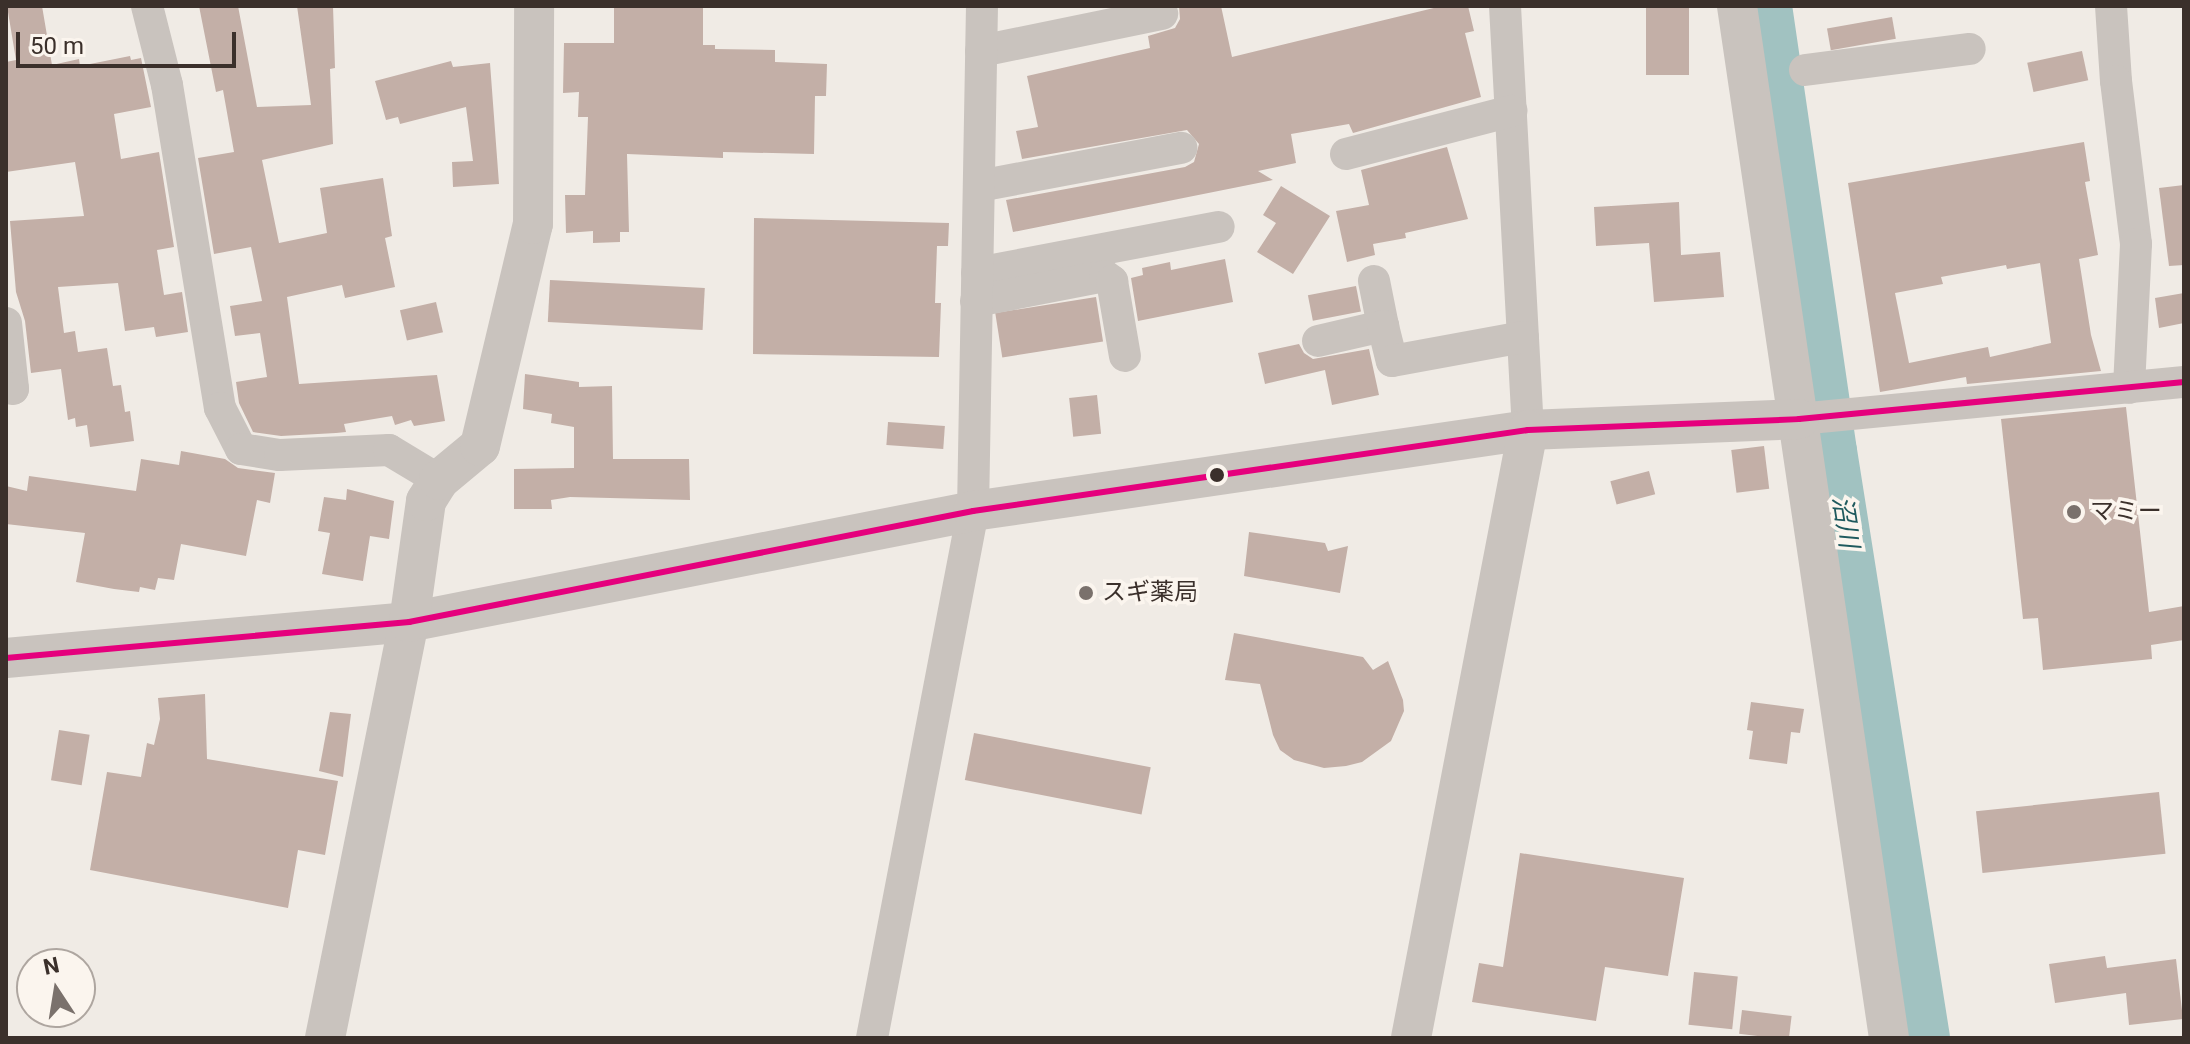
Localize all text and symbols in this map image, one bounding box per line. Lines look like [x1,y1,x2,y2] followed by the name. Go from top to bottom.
[20,16,240,66] scale bar
[30,32,84,60] text: 50 m
[1209,467,1225,483] unlabelled marker
[1826,494,1864,550] water label: 沼川
[2090,498,2162,526] place label: マミー
[2065,503,2083,521] marker: マミー
[1102,579,1198,607] place label: スギ薬局
[1077,584,1095,602] marker: スギ薬局
[16,948,96,1028] north arrow
[41,952,62,980] text: N

